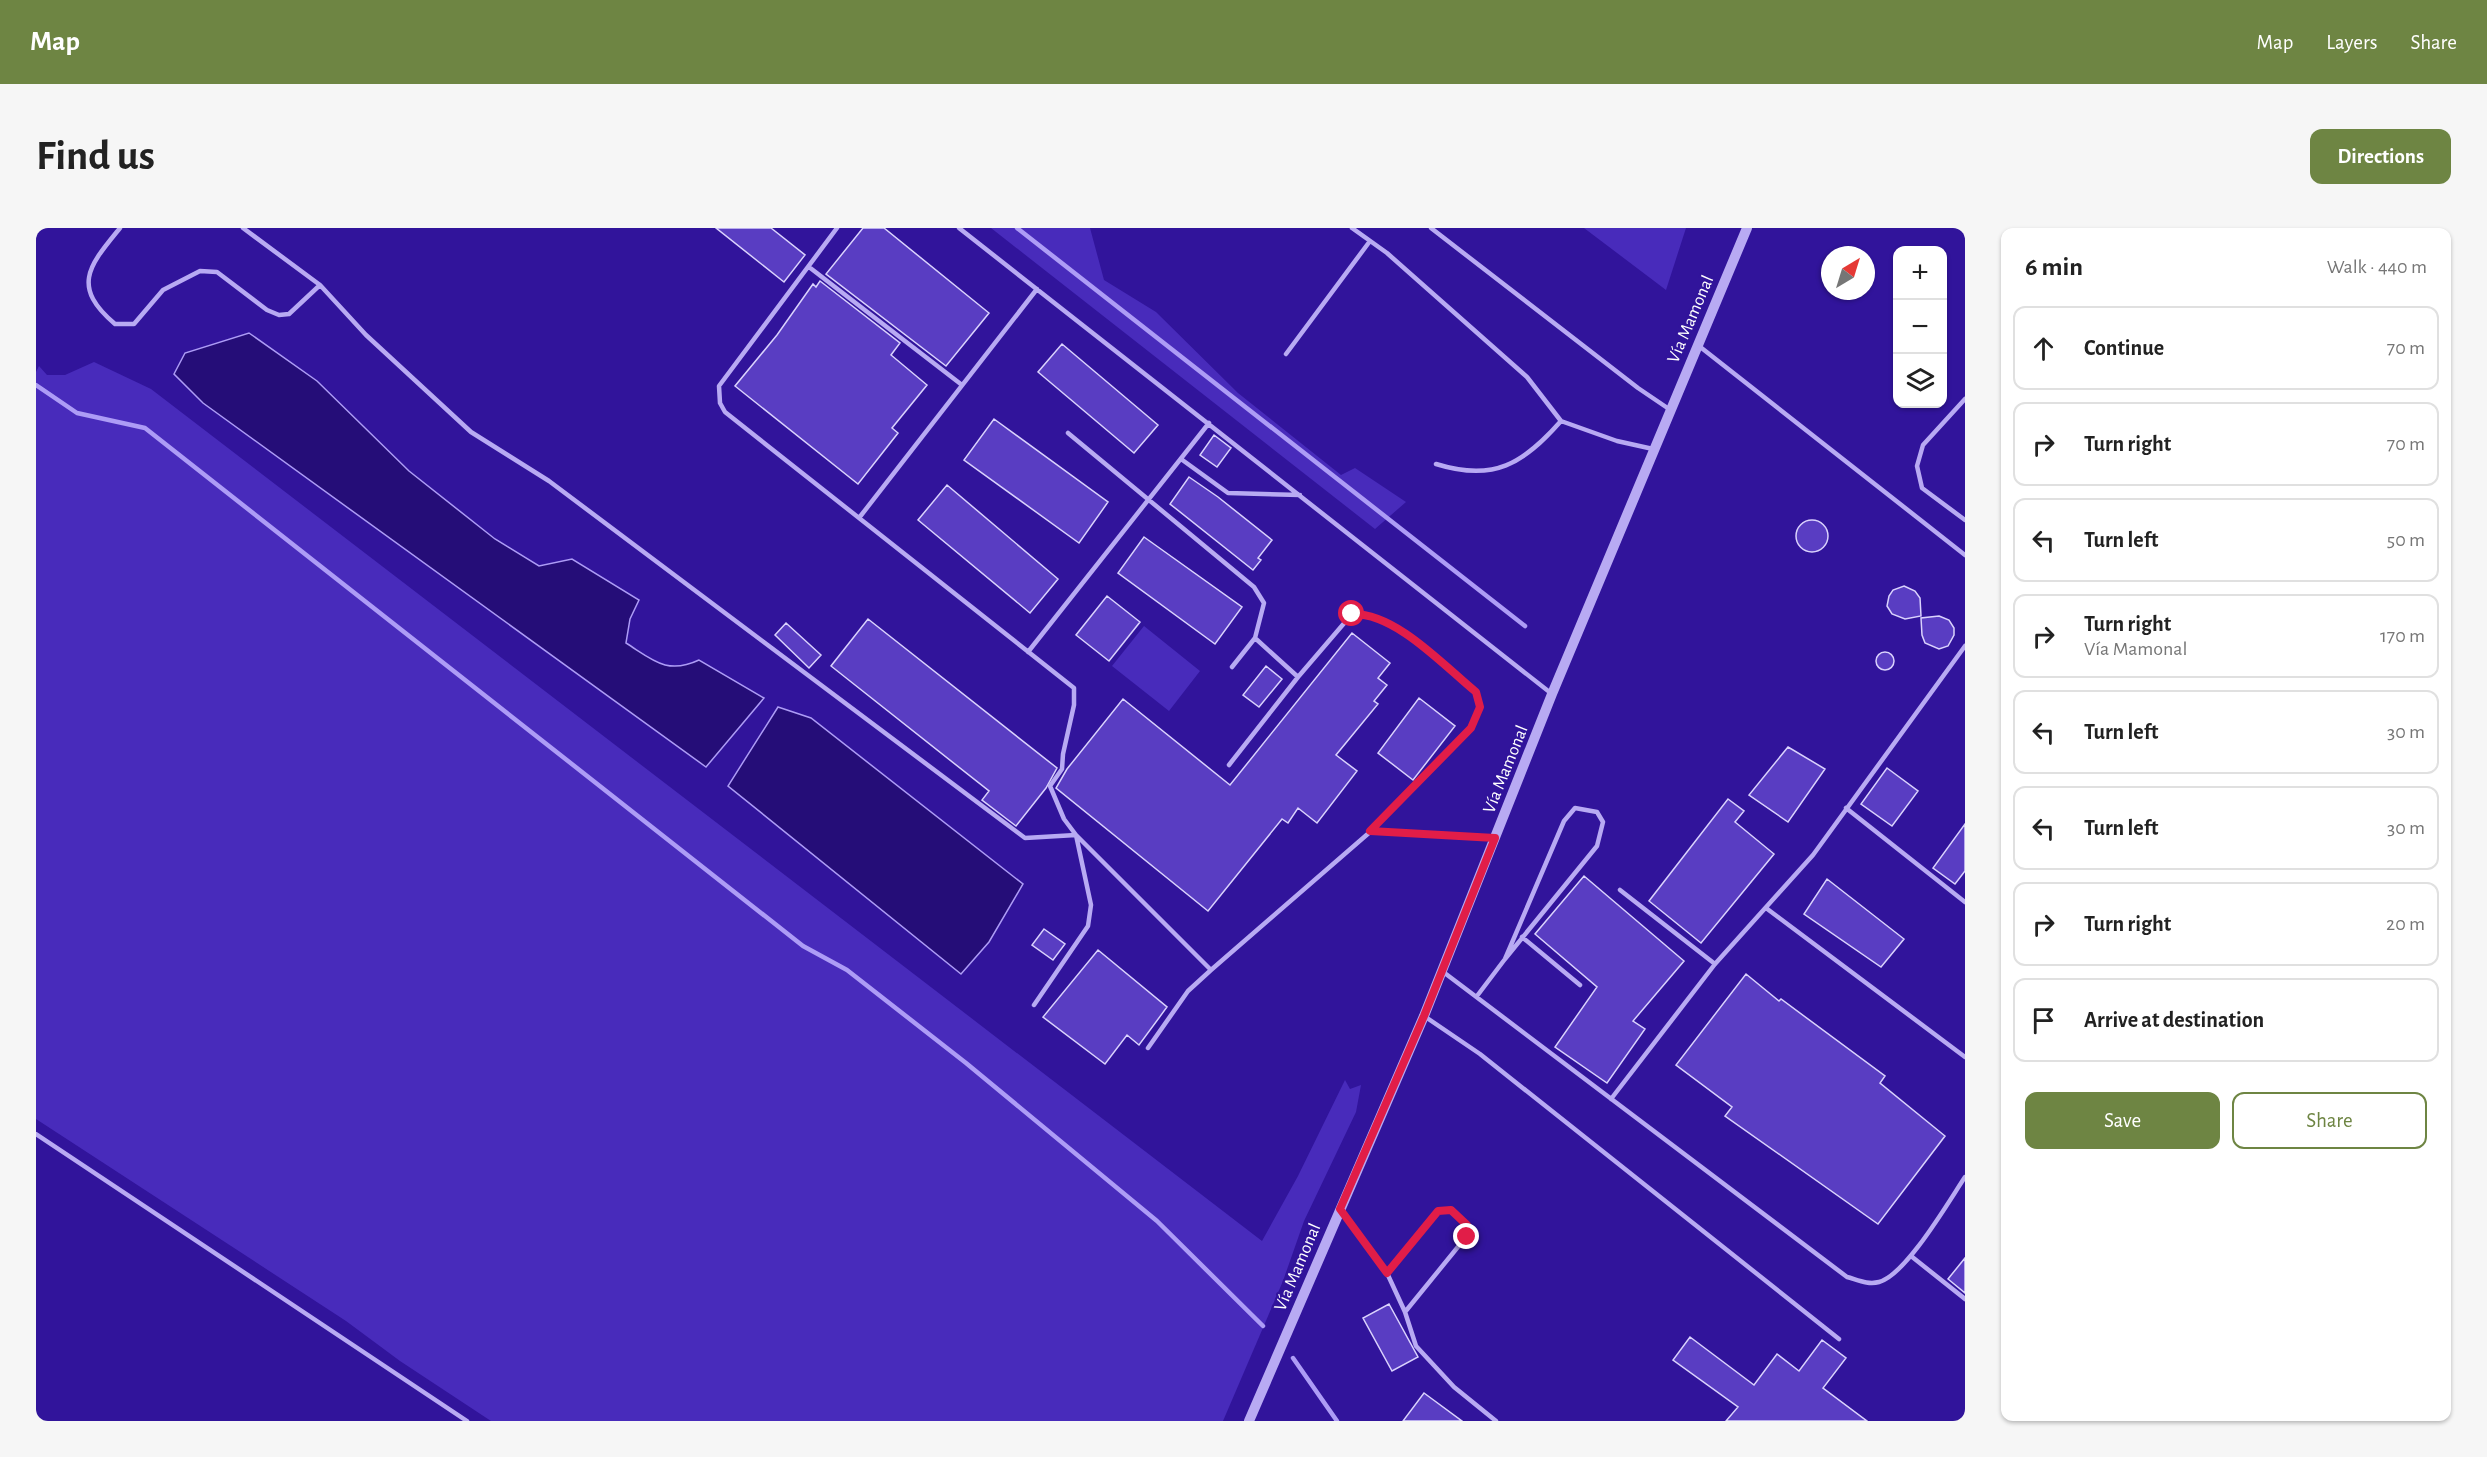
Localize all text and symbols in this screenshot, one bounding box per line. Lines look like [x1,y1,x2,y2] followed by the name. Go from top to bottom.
[30,28,80,56] text: Map
[2257,32,2293,53] text: Map
[2326,32,2377,53] text: Layers
[2410,32,2457,53] text: Share
[2310,129,2451,184] button: Directions
[36,135,155,177] text: Find us
[1821,246,1875,300] north arrow
[1893,246,1947,408] map controls
[1893,246,1947,300] button: +
[2025,254,2083,280] text: 6 min
[2327,257,2427,277] text: Walk · 440 m
[1664,273,1717,366] street label: Vía Mamonal
[1893,300,1947,354] button: −
[2027,332,2060,365] icon: ahead
[2084,337,2164,359] text: Continue
[2387,338,2425,358] text: 70 m
[1893,354,1947,408] button: layers
[2027,428,2060,461] icon: right
[2084,433,2171,455] text: Turn right
[2387,434,2425,454] text: 70 m
[2027,524,2060,557] icon: left
[2084,529,2158,551] text: Turn left
[2387,530,2425,550] text: 50 m
[1338,600,1364,626] route start
[2084,613,2171,635] text: Turn right
[2027,620,2060,653] icon: right
[2380,626,2425,646] text: 170 m
[2084,639,2187,659] text: Vía Mamonal
[2027,716,2060,749] icon: left
[2084,721,2158,743] text: Turn left
[2387,722,2425,742] text: 30 m
[1480,723,1532,816] street label: Vía Mamonal
[2027,812,2060,845] icon: left
[2084,817,2158,839] text: Turn left
[2387,818,2425,838] text: 30 m
[2027,908,2060,941] icon: right
[2084,913,2171,935] text: Turn right
[2386,914,2425,934] text: 20 m
[2027,1004,2060,1037] icon: arrive
[2084,1009,2264,1031] text: Arrive at destination
[2025,1092,2220,1149] button: Save
[2232,1092,2427,1149] button: Share
[1271,1221,1324,1314] street label: Vía Mamonal
[1453,1223,1479,1249] route end

